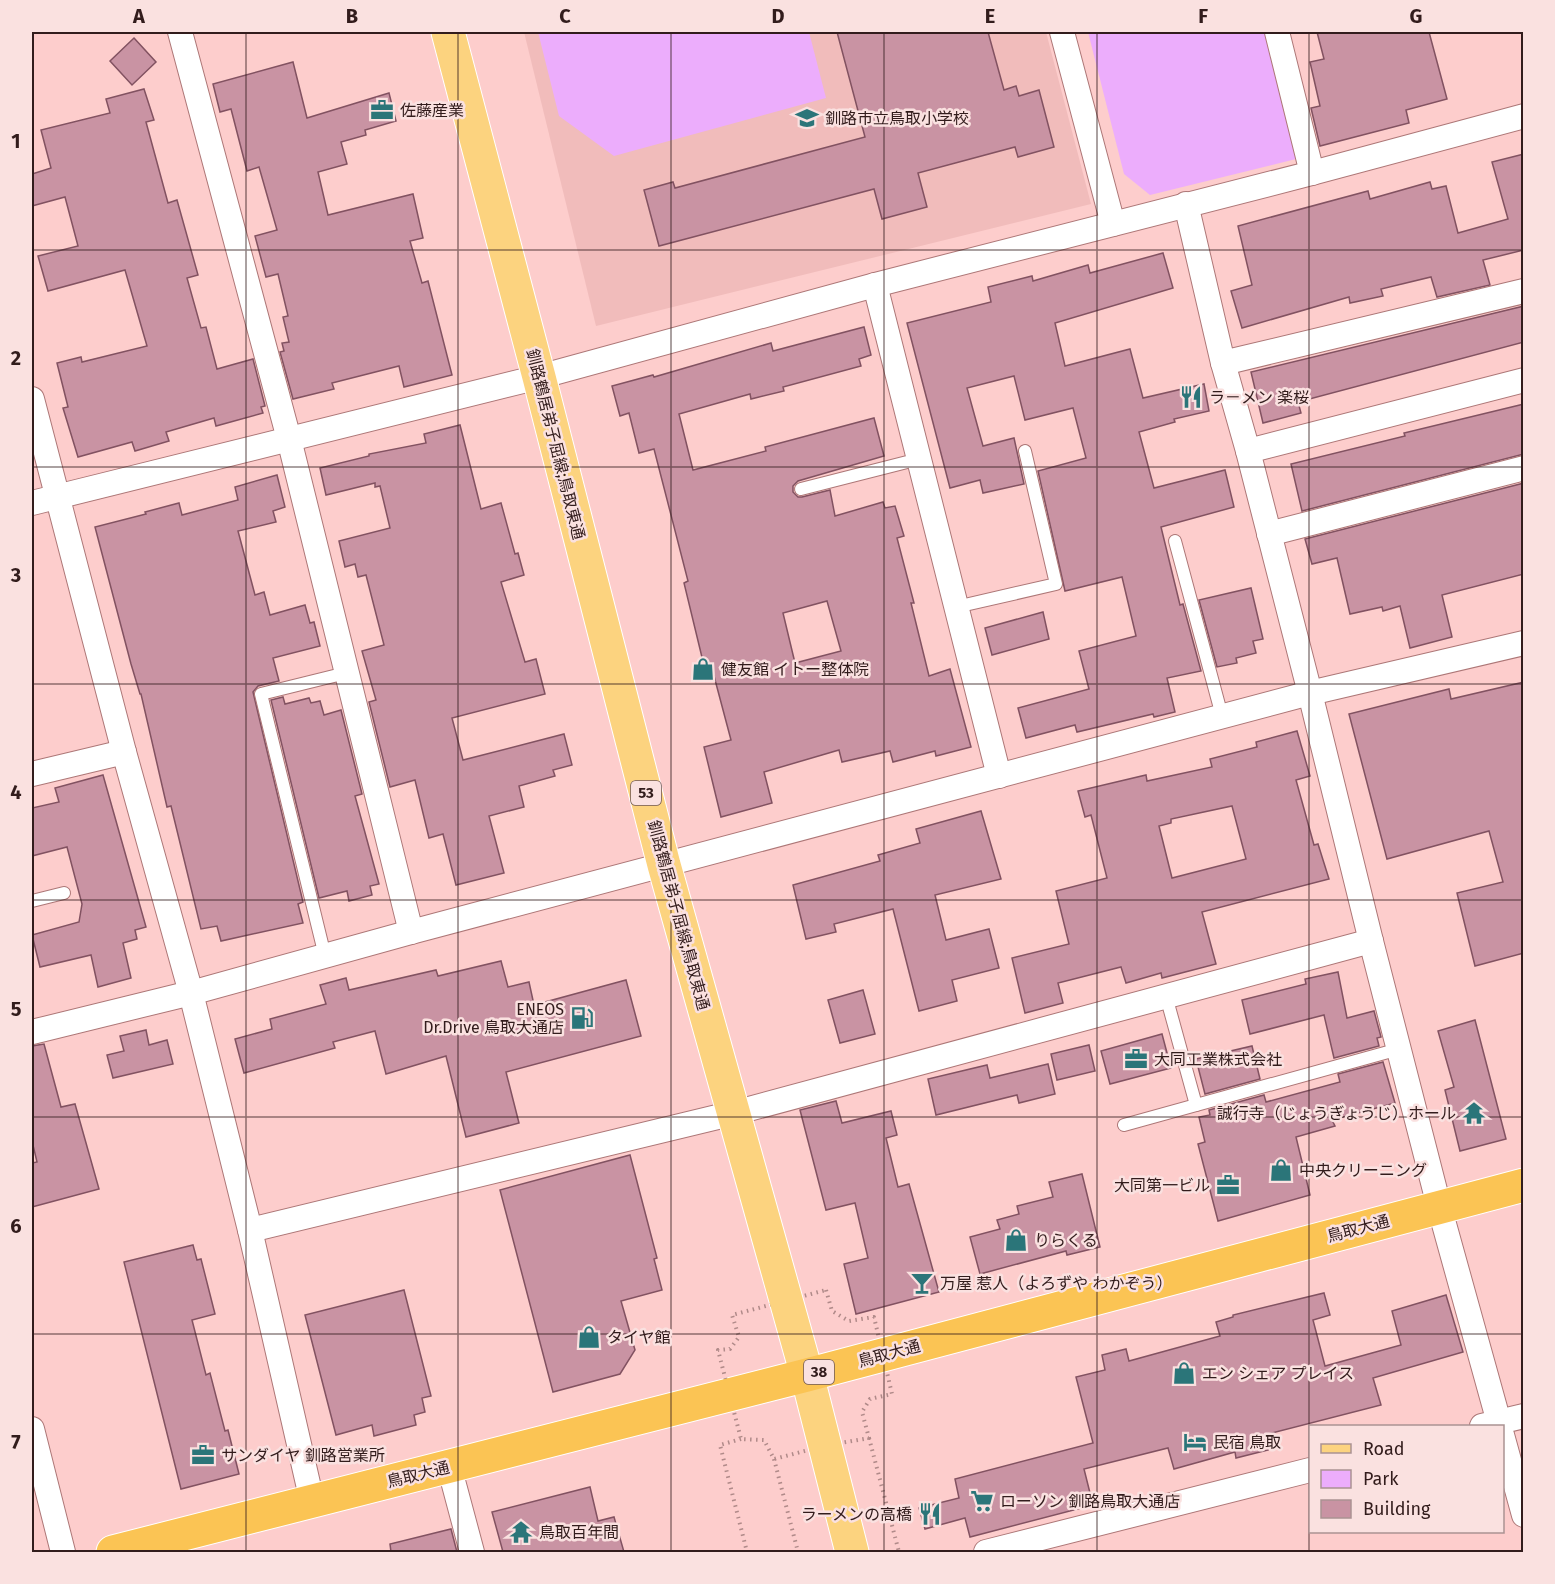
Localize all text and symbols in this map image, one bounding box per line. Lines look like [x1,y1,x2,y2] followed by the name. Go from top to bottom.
[132,4,146,28] text: A
[346,4,358,28] text: B
[559,4,571,28] text: C
[771,4,785,28] text: D
[985,4,995,28] text: E
[1198,4,1208,28] text: F
[1410,4,1422,28] text: G
[369,97,395,123] office icon: 佐藤産業
[400,101,464,120] place label: 佐藤産業
[794,105,820,131] school or university icon: 釧路市立鳥取小学校
[825,109,969,128] place label: 釧路市立鳥取小学校
[11,129,21,153] text: 1
[11,346,21,370] text: 2
[523,347,588,541] street label: 釧路鶴居弟子屈線;鳥取東通
[1178,384,1204,410] restaurant icon: ラ－メン 楽桜
[1209,388,1309,407] place label: ラ－メン 楽桜
[10,563,21,587] text: 3
[690,656,716,682] shop icon: 健友館 イトー整体院
[721,660,869,679] place label: 健友館 イトー整体院
[10,780,22,804] text: 4
[631,781,661,805] road number: 53
[644,818,713,1012] street label: 釧路鶴居弟子屈線;鳥取東通
[11,997,22,1021] text: 5
[423,1000,564,1037] place label: ENEOS Dr.Drive 鳥取大通店
[569,1005,595,1031] fuel station icon: ENEOS Dr.Drive 鳥取大通店
[1123,1046,1149,1072] office icon: 大同工業株式会社
[1154,1050,1282,1069] place label: 大同工業株式会社
[1461,1100,1487,1126] temple icon: 誠行寺（じょうぎょうじ）ホール
[1217,1104,1456,1123] place label: 誠行寺（じょうぎょうじ）ホール
[1268,1157,1294,1183] shop icon: 中央クリーニング
[1299,1161,1427,1180] place label: 中央クリーニング
[1215,1172,1241,1198] office icon: 大同第一ビル
[1114,1176,1210,1195] place label: 大同第一ビル
[1325,1211,1392,1246] street label: 鳥取大通
[10,1214,22,1238] text: 6
[1003,1227,1029,1253] shop icon: りらくる
[1034,1231,1098,1250] place label: りらくる
[909,1270,935,1296] bar icon: 万屋 惹人（よろずや わかぞう）
[940,1274,1172,1293] place label: 万屋 惹人（よろずや わかぞう）
[576,1324,602,1350] shop icon: タイヤ館
[607,1328,671,1347] place label: タイヤ館
[856,1336,923,1371] street label: 鳥取大通
[804,1360,834,1384] road number: 38
[1171,1360,1197,1386] shop icon: エン シェア プレイス
[1202,1364,1354,1383] place label: エン シェア プレイス
[1309,1425,1504,1533] legend
[1182,1429,1208,1455] hotel icon: 民宿 鳥取
[11,1430,21,1454] text: 7
[1213,1433,1281,1452] place label: 民宿 鳥取
[1363,1438,1405,1460] text: Road
[190,1442,216,1468] office icon: サンダイヤ 釧路営業所
[221,1446,385,1465] place label: サンダイヤ 釧路営業所
[385,1458,451,1491] street label: 鳥取大通
[1363,1468,1399,1490] text: Park
[969,1488,995,1514] supermarket icon: ローソン 釧路鳥取大通店
[1000,1492,1180,1511] place label: ローソン 釧路鳥取大通店
[1363,1498,1431,1520] text: Building
[917,1501,943,1527] restaurant icon: ラーメンの高橋
[801,1505,912,1524] place label: ラーメンの高橋
[508,1519,534,1545] temple icon: 鳥取百年間
[539,1523,619,1542] place label: 鳥取百年間

